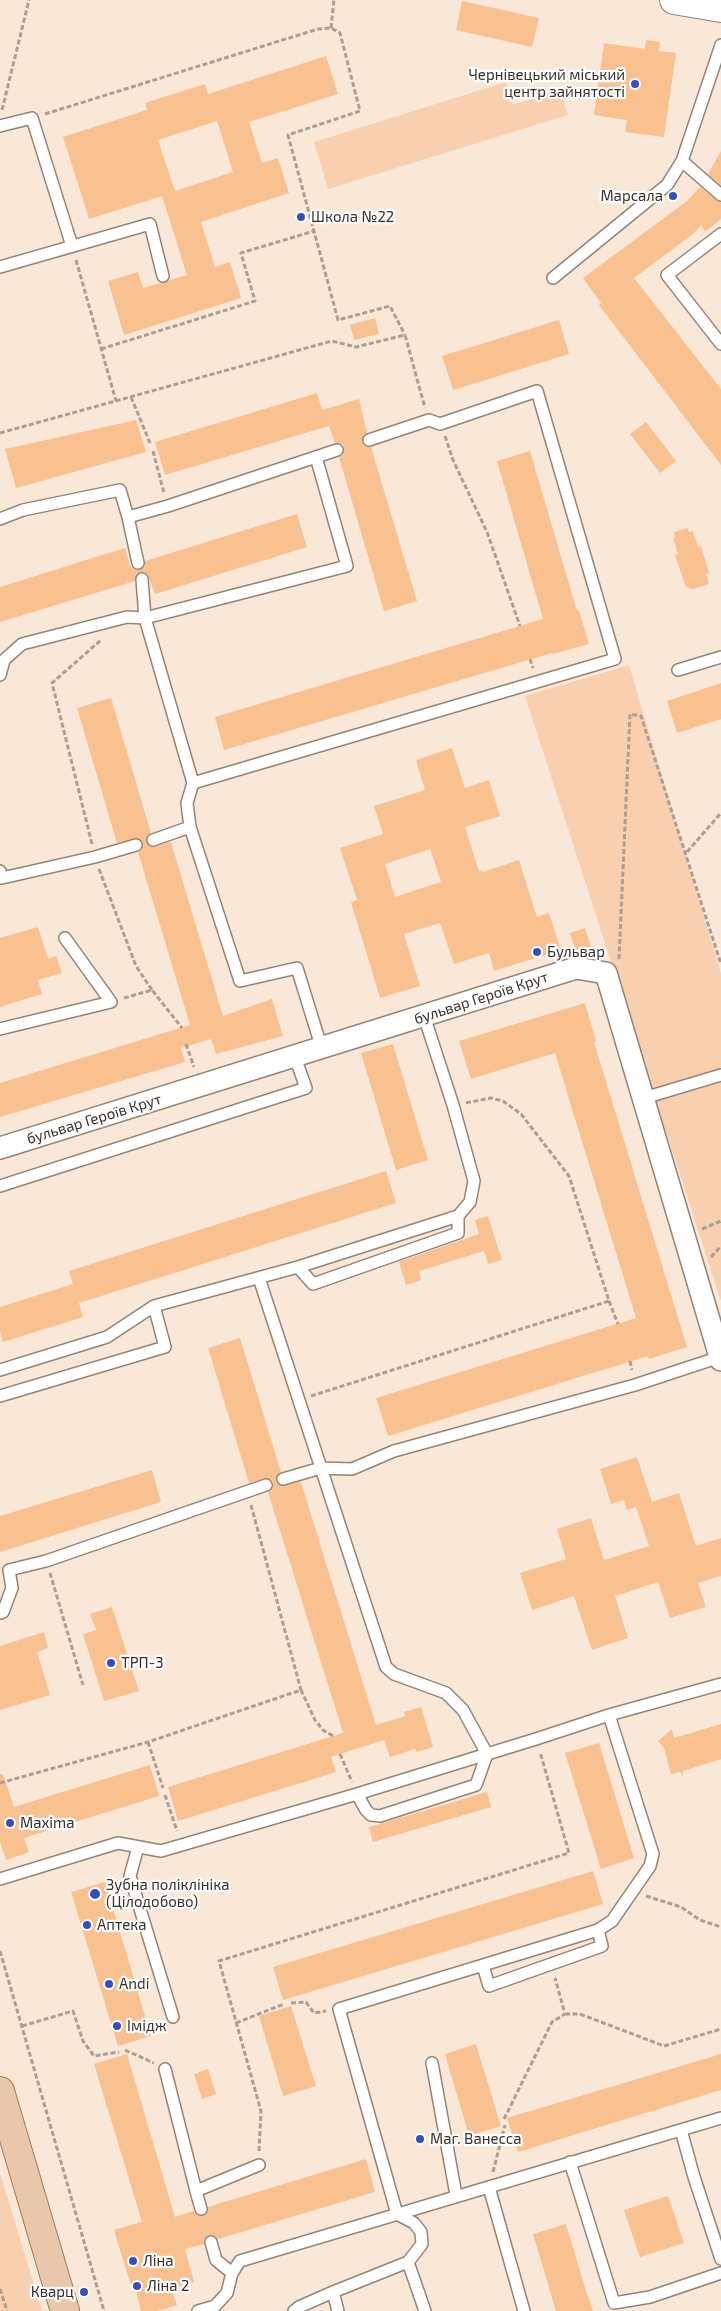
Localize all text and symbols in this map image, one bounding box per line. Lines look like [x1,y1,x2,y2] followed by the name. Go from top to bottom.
[468,66,625,101] place label: Чернівецький міський центр зайнятості
[629,78,641,90] marker: Чернівецький міський центр зайнятості
[600,187,663,205] place label: Марсала
[667,190,679,202] marker: Марсала
[311,208,394,226] place label: Школа №22
[295,211,307,223] marker: Школа №22
[547,943,605,961] place label: Бульвар
[531,946,543,958] marker: Бульвар
[412,968,550,1028] street label: бульвар Героїв Крут
[24,1090,164,1148] street label: бульвар Героїв Крут
[121,1654,164,1672] place label: ТРП-3
[105,1657,117,1669] marker: ТРП-3
[20,1814,74,1832] place label: Maxima
[4,1817,16,1829] marker: Maxima
[106,1876,230,1911] place label: Зубна поліклініка (Цілодобово)
[88,1887,102,1901] marker: Зубна поліклініка (Цілодобово)
[97,1916,147,1934] place label: Аптека
[81,1919,93,1931] marker: Аптека
[119,1975,149,1993] place label: Andi
[103,1978,115,1990] marker: Andi
[127,2017,167,2035] place label: Імідж
[111,2020,123,2032] marker: Імідж
[430,2130,521,2148] place label: Маг. Ванесса
[414,2133,426,2145] marker: Маг. Ванесса
[143,2252,174,2270] place label: Ліна
[127,2255,139,2267] marker: Ліна
[147,2277,189,2295] place label: Ліна 2
[131,2280,143,2292] marker: Ліна 2
[31,2283,74,2301] place label: Кварц
[78,2286,90,2298] marker: Кварц

